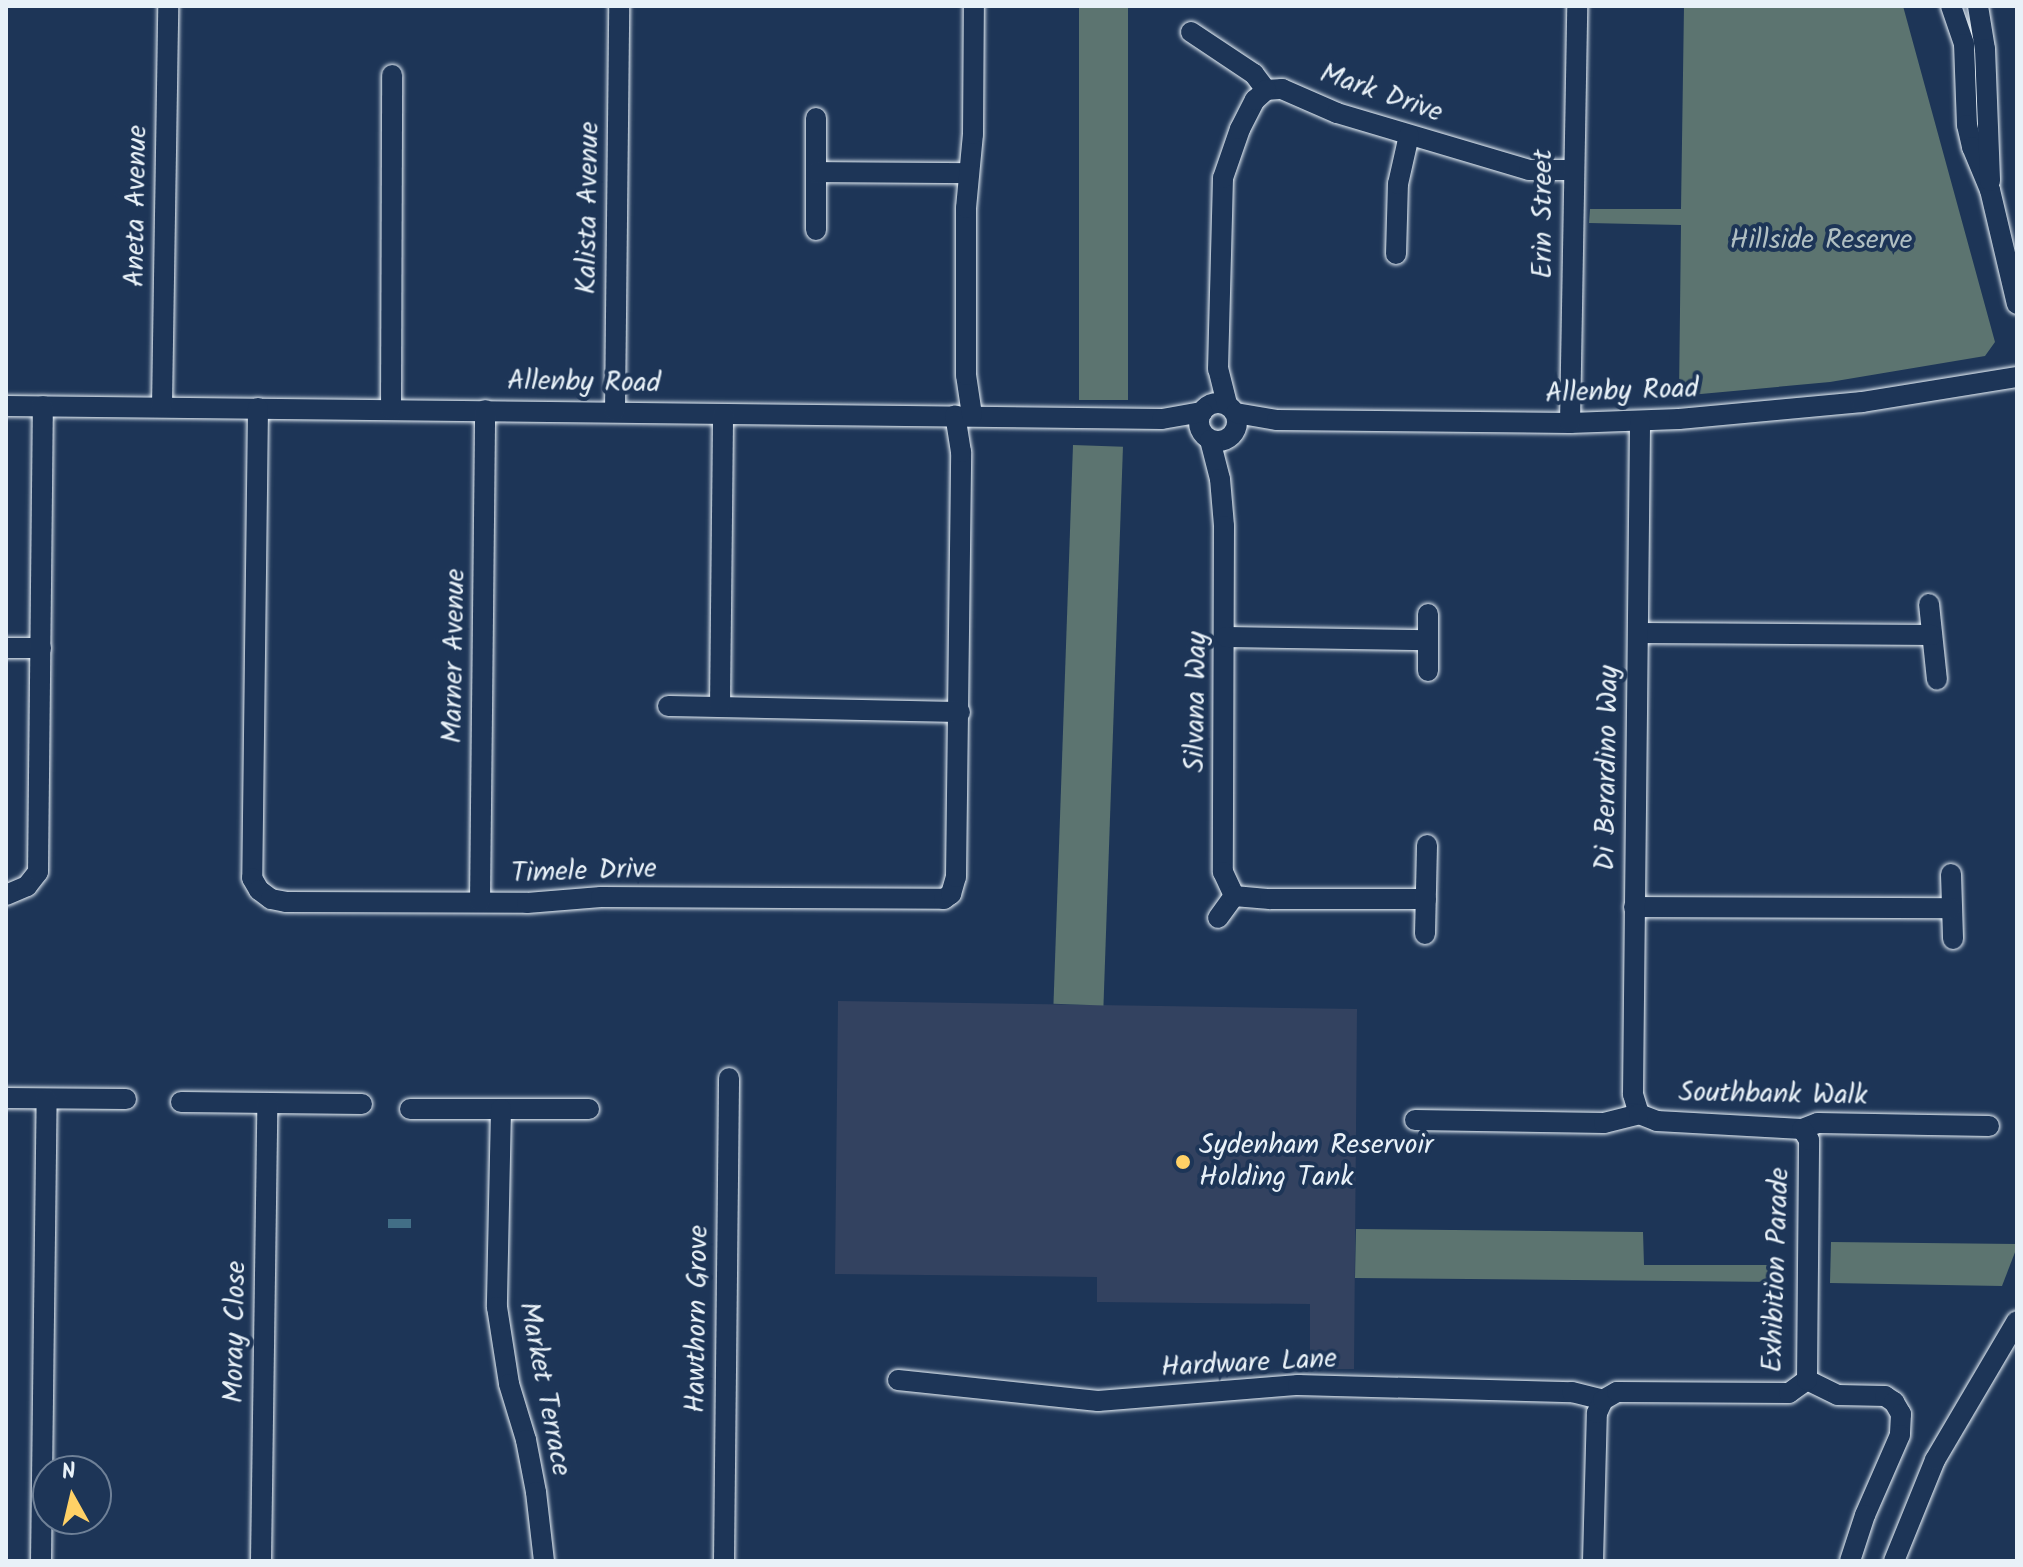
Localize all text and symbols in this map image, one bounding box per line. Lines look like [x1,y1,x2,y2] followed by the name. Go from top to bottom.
[1315,57,1447,131] street label: Mark Drive
[571,121,607,295] street label: Kalista Avenue
[119,125,155,287] street label: Aneta Avenue
[1527,149,1561,279] street label: Erin Street
[1730,224,1912,258] park label: Hillside Reserve
[507,365,661,401] street label: Allenby Road
[1545,373,1699,411] street label: Allenby Road
[437,568,473,744] street label: Marner Avenue
[1179,631,1215,773] street label: Silvana Way
[1589,665,1627,871] street label: Di Berardino Way
[511,853,657,891] street label: Timele Drive
[1678,1077,1868,1113] street label: Southbank Walk
[1199,1129,1433,1195] place label: Sydenham Reservoir Holding Tank
[1174,1153,1192,1171] marker: Sydenham Reservoir Holding Tank
[1757,1167,1797,1373] street label: Exhibition Parade
[680,1225,716,1413] street label: Hawthorn Grove
[218,1261,254,1403] street label: Moray Close
[511,1299,577,1479] street label: Market Terrace
[1160,1343,1338,1385] street label: Hardware Lane
[60,1454,78,1491] text: N
[32,1455,112,1535] north arrow

